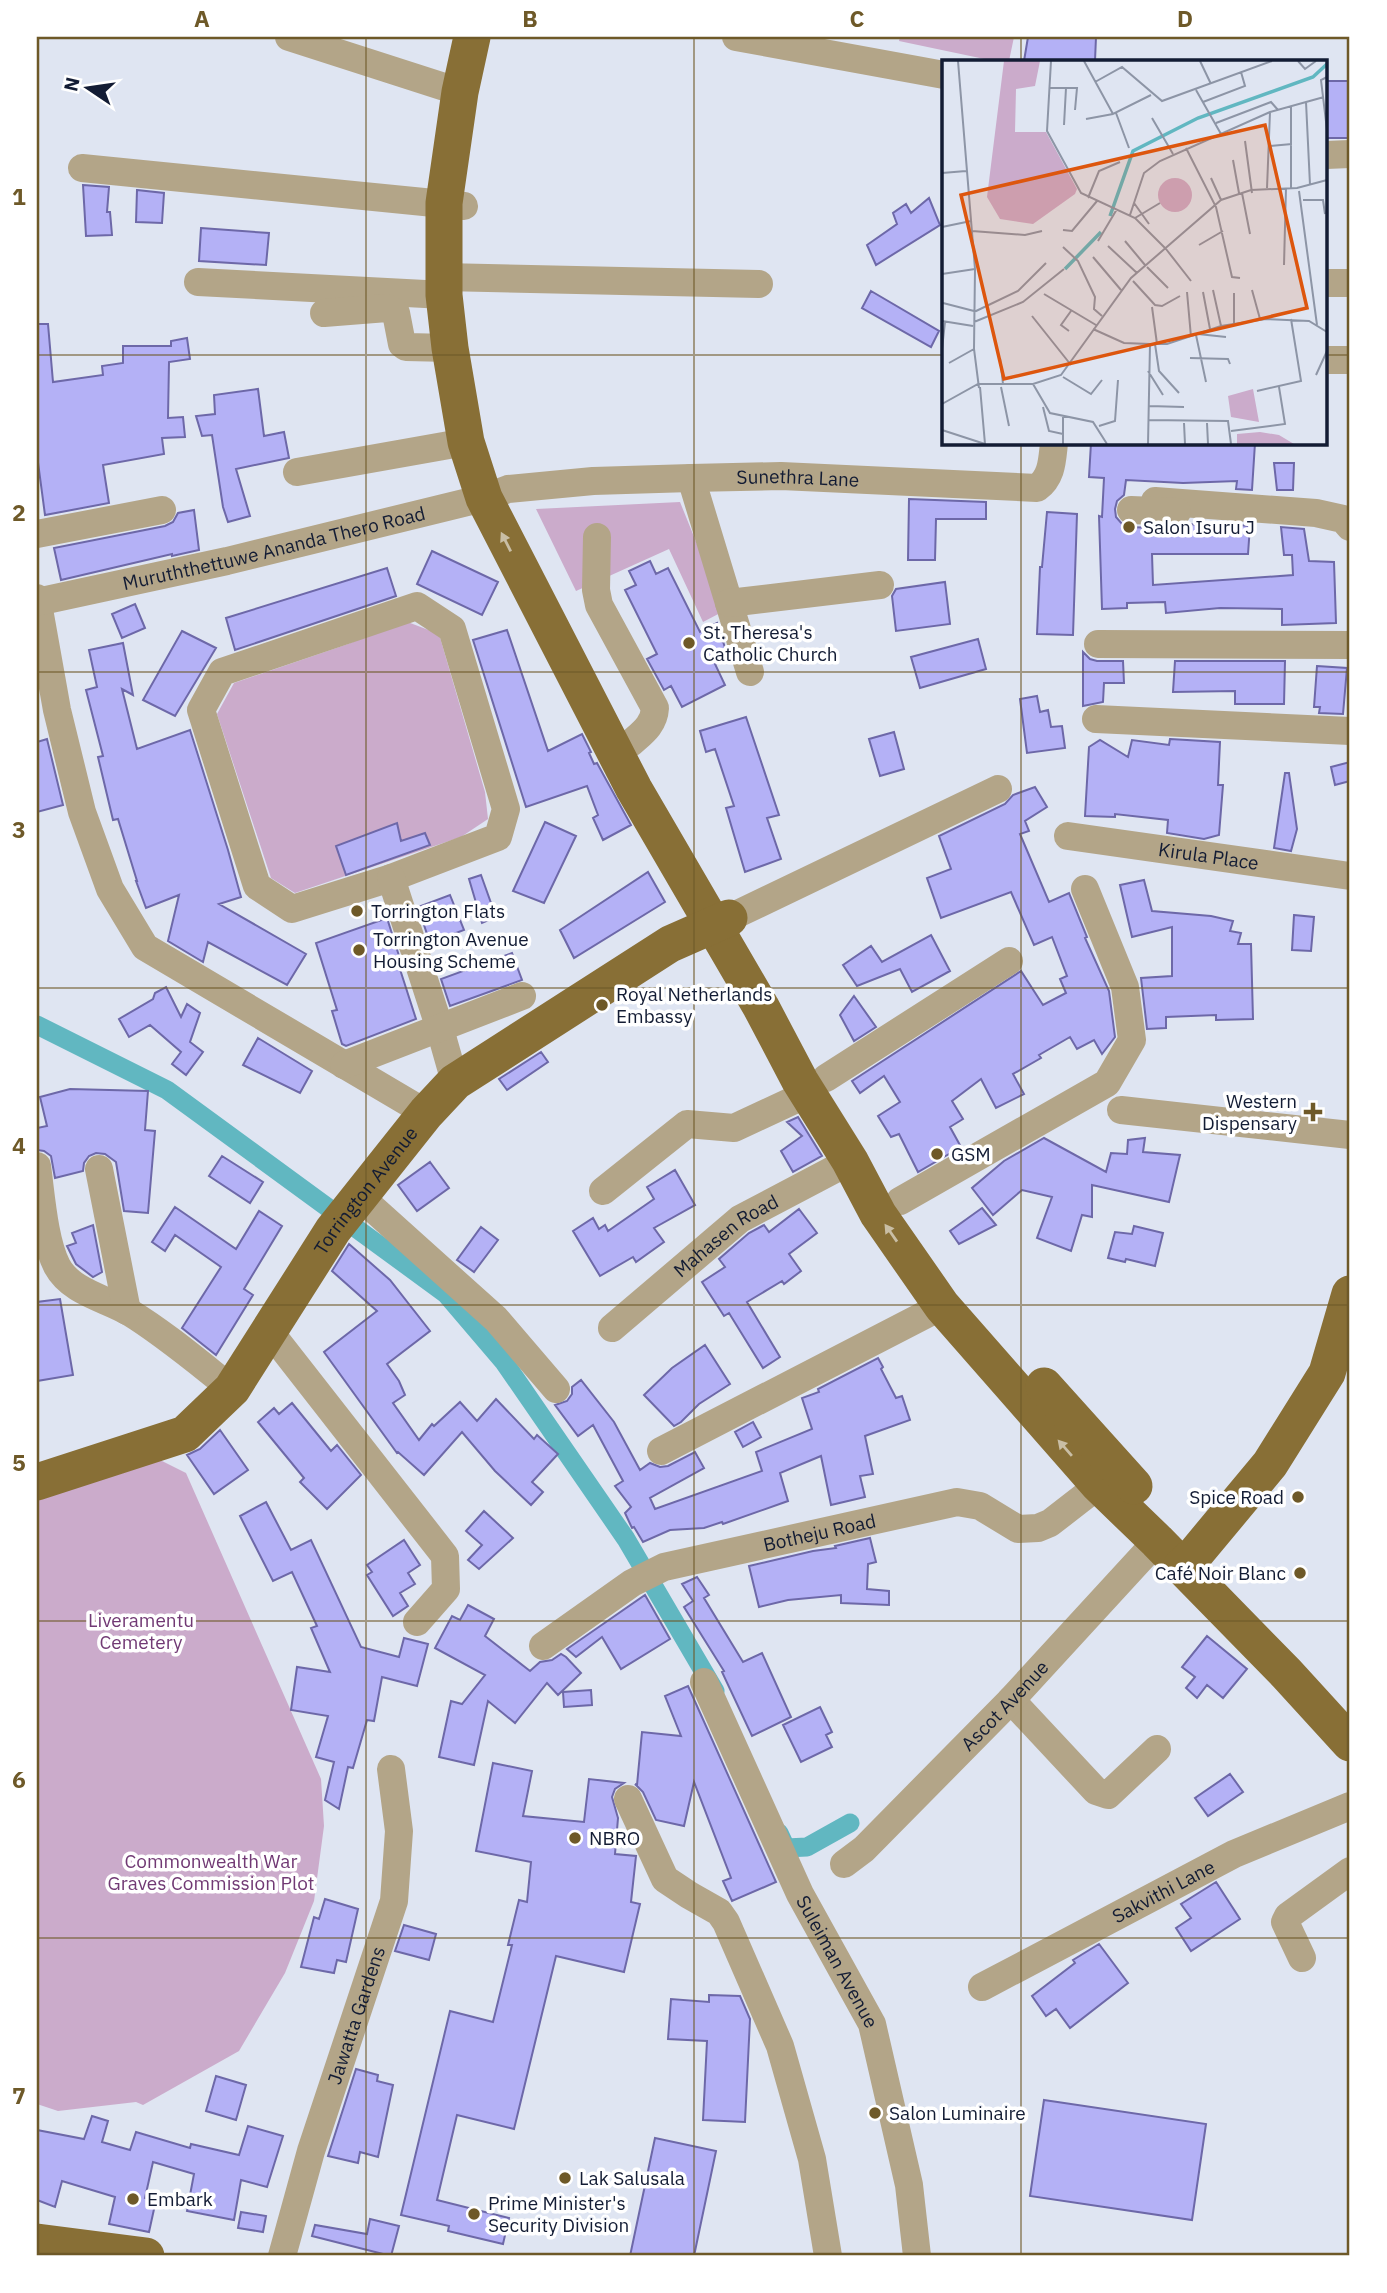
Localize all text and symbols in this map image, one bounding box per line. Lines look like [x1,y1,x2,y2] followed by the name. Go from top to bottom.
[194,3,210,33] text: A
[522,3,538,33] text: B
[850,3,865,33] text: C
[1177,3,1193,33] text: D
[52,52,122,122] north arrow
[942,60,1328,444] inset map
[58,75,85,94] text: N
[12,181,26,211] text: 1
[736,464,860,492] street label: Sunethra Lane
[12,497,26,527] text: 2
[120,501,428,595] street label: Muruththettuwe Ananda Thero Road
[1143,515,1255,539] place label: Salon Isuru J
[1121,519,1137,535] marker: Salon Isuru J
[501,532,512,552] one-way arrow
[703,620,838,666] place label: St. Theresa's Catholic Church
[681,635,697,651] marker: St. Theresa's Catholic Church
[12,814,26,844] text: 3
[1157,837,1260,875] street label: Kirula Place
[371,899,505,923] place label: Torrington Flats
[349,903,365,919] marker: Torrington Flats
[373,927,529,973] place label: Torrington Avenue Housing Scheme
[351,942,367,958] marker: Torrington Avenue Housing Scheme
[616,982,773,1028] place label: Royal Netherlands Embassy
[594,997,610,1013] marker: Royal Netherlands Embassy
[1202,1089,1298,1135] place label: Western Dispensary
[1303,1102,1323,1122] marker: Western Dispensary
[308,1122,423,1259] street label: Torrington Avenue
[12,1130,26,1160] text: 4
[951,1142,991,1166] place label: GSM
[929,1146,945,1162] marker: GSM
[668,1189,782,1282] street label: Mahasen Road
[884,1224,898,1242] one-way arrow
[1058,1439,1073,1456] one-way arrow
[12,1447,26,1477] text: 5
[1189,1485,1284,1509] place label: Spice Road
[1290,1489,1306,1505] marker: Spice Road
[761,1508,878,1557] street label: Botheju Road
[1155,1561,1286,1585] place label: Café Noir Blanc
[1292,1565,1308,1581] marker: Café Noir Blanc
[88,1608,194,1654] park label: Liveramentu Cemetery
[956,1655,1054,1756] street label: Ascot Avenue
[12,1764,26,1794] text: 6
[589,1826,640,1850] place label: NBRO
[567,1830,583,1846] marker: NBRO
[108,1849,314,1895] park label: Commonwealth War Graves Commission Plot
[1108,1854,1219,1928] street label: Sakvithi Lane
[791,1891,884,2032] street label: Suleiman Avenue
[322,1943,390,2087] street label: Jawatta Gardens
[12,2080,26,2110] text: 7
[889,2101,1026,2125] place label: Salon Luminaire
[867,2105,883,2121] marker: Salon Luminaire
[579,2166,685,2190] place label: Lak Salusala
[557,2170,573,2186] marker: Lak Salusala
[147,2187,213,2211] place label: Embark
[125,2191,141,2207] marker: Embark
[488,2191,629,2237] place label: Prime Minister's Security Division
[466,2206,482,2222] marker: Prime Minister's Security Division

